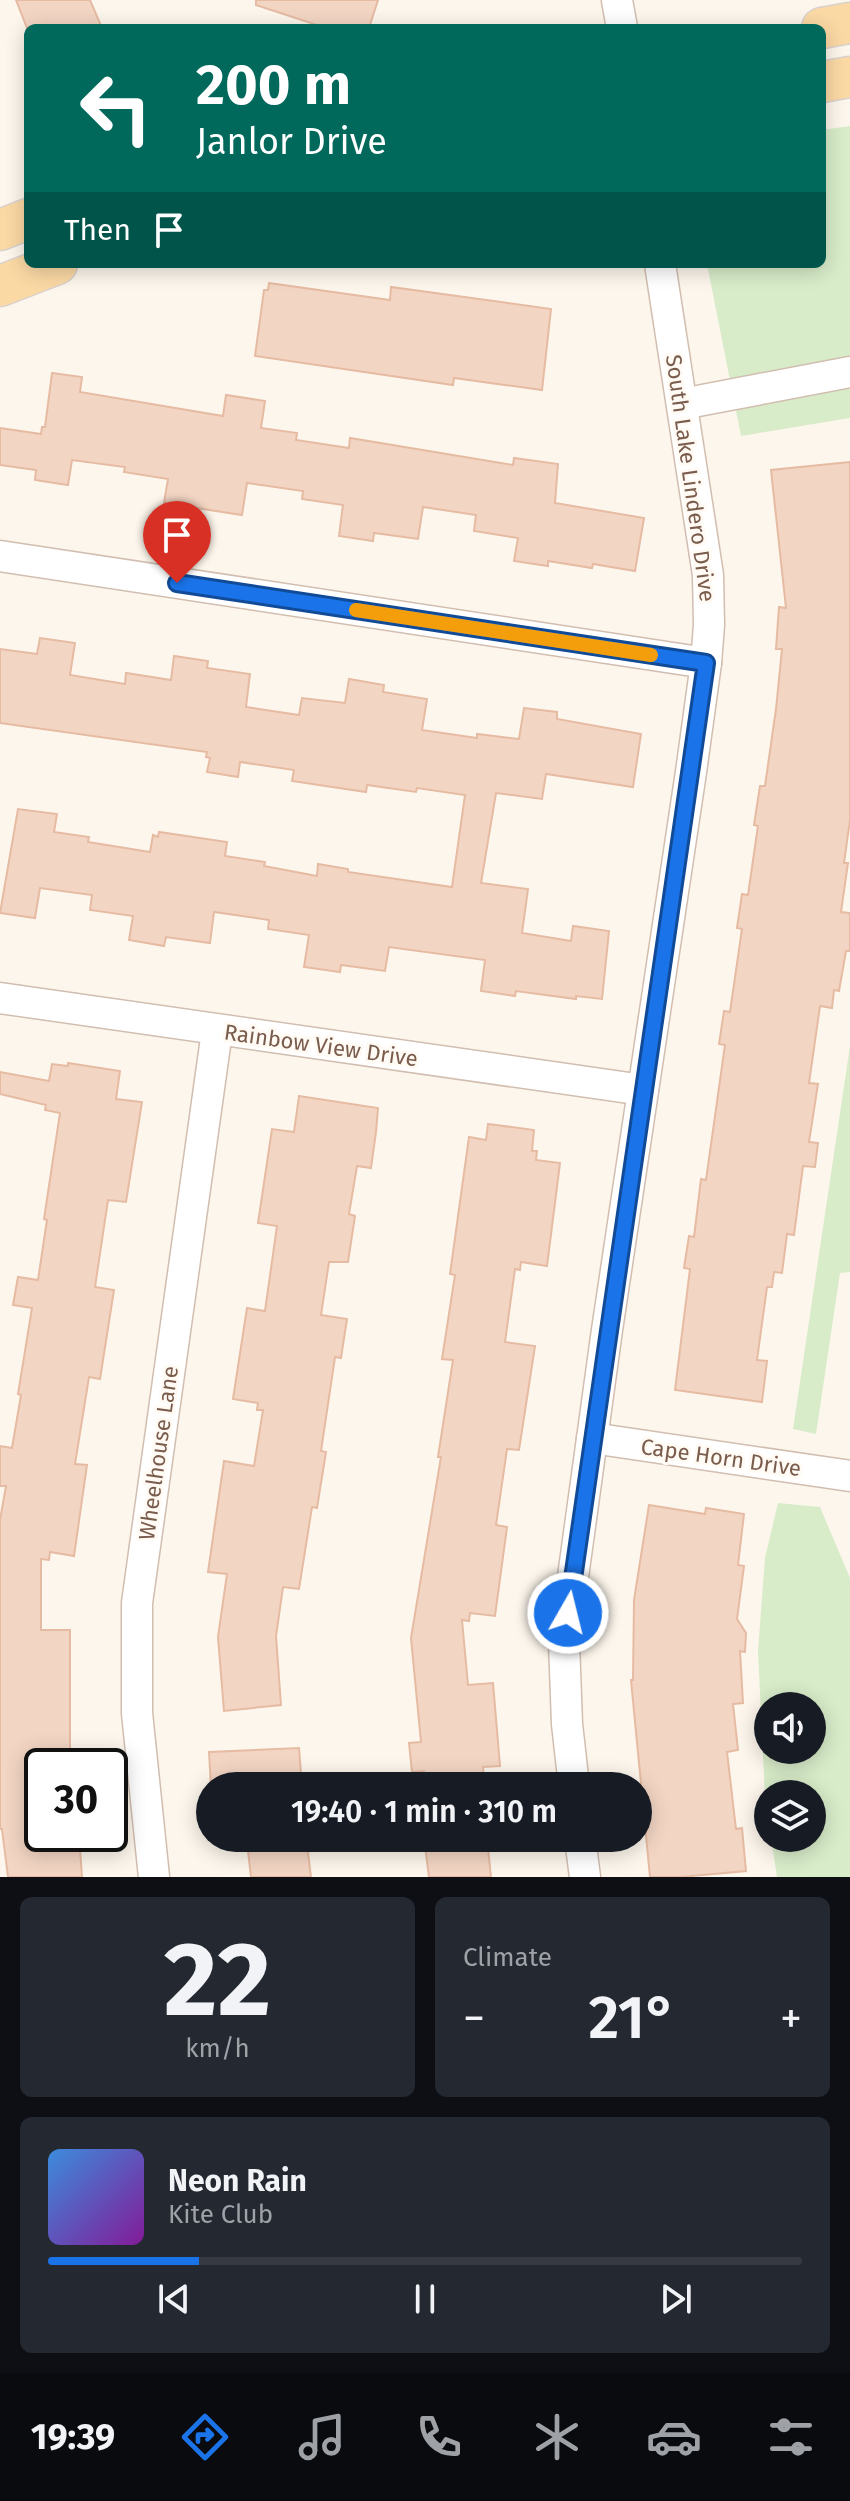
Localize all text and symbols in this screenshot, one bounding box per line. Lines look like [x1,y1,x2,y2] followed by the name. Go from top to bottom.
[196,52,351,119] text: 200 m
[64,56,168,160] icon: left
[196,120,387,164] text: Janlor Drive
[147,208,191,252] icon: arrive
[64,212,131,248] text: Then
[660,353,721,603] street label: South Lake Lindero Drive
[143,501,211,583] pin
[155,513,199,557] icon: arrive
[222,1019,420,1072] street label: Rainbow View Drive
[133,1364,184,1542] street label: Wheelhouse Lane
[639,1433,803,1482] street label: Cape Horn Drive
[526,1571,610,1655] position arrow
[754,1692,826,1852] map controls
[754,1692,826,1764] button: sound
[24,1748,128,1852] speed limit sign: 30
[754,1780,826,1852] button: layers
[291,1794,557,1830] text: 19:40 · 1 min · 310 m
[164,1918,271,2043] text: 22
[463,1942,552,1973] text: Climate
[589,1982,677,2054] text: 21°
[463,1992,485,2045] text: −
[780,1992,802,2045] text: +
[185,2033,250,2064] text: km/h
[168,2163,307,2199] text: Neon Rain
[168,2199,273,2230] text: Kite Club
[152,2277,196,2321] icon: previous
[403,2277,447,2321] icon: pause
[654,2277,698,2321] icon: next
[177,2409,233,2465] icon: directions
[294,2409,350,2465] icon: music
[411,2409,467,2465] icon: phone
[529,2409,585,2465] icon: climate
[646,2409,702,2465] icon: car
[763,2409,819,2465] icon: filters
[31,2415,115,2459] text: 19:39

